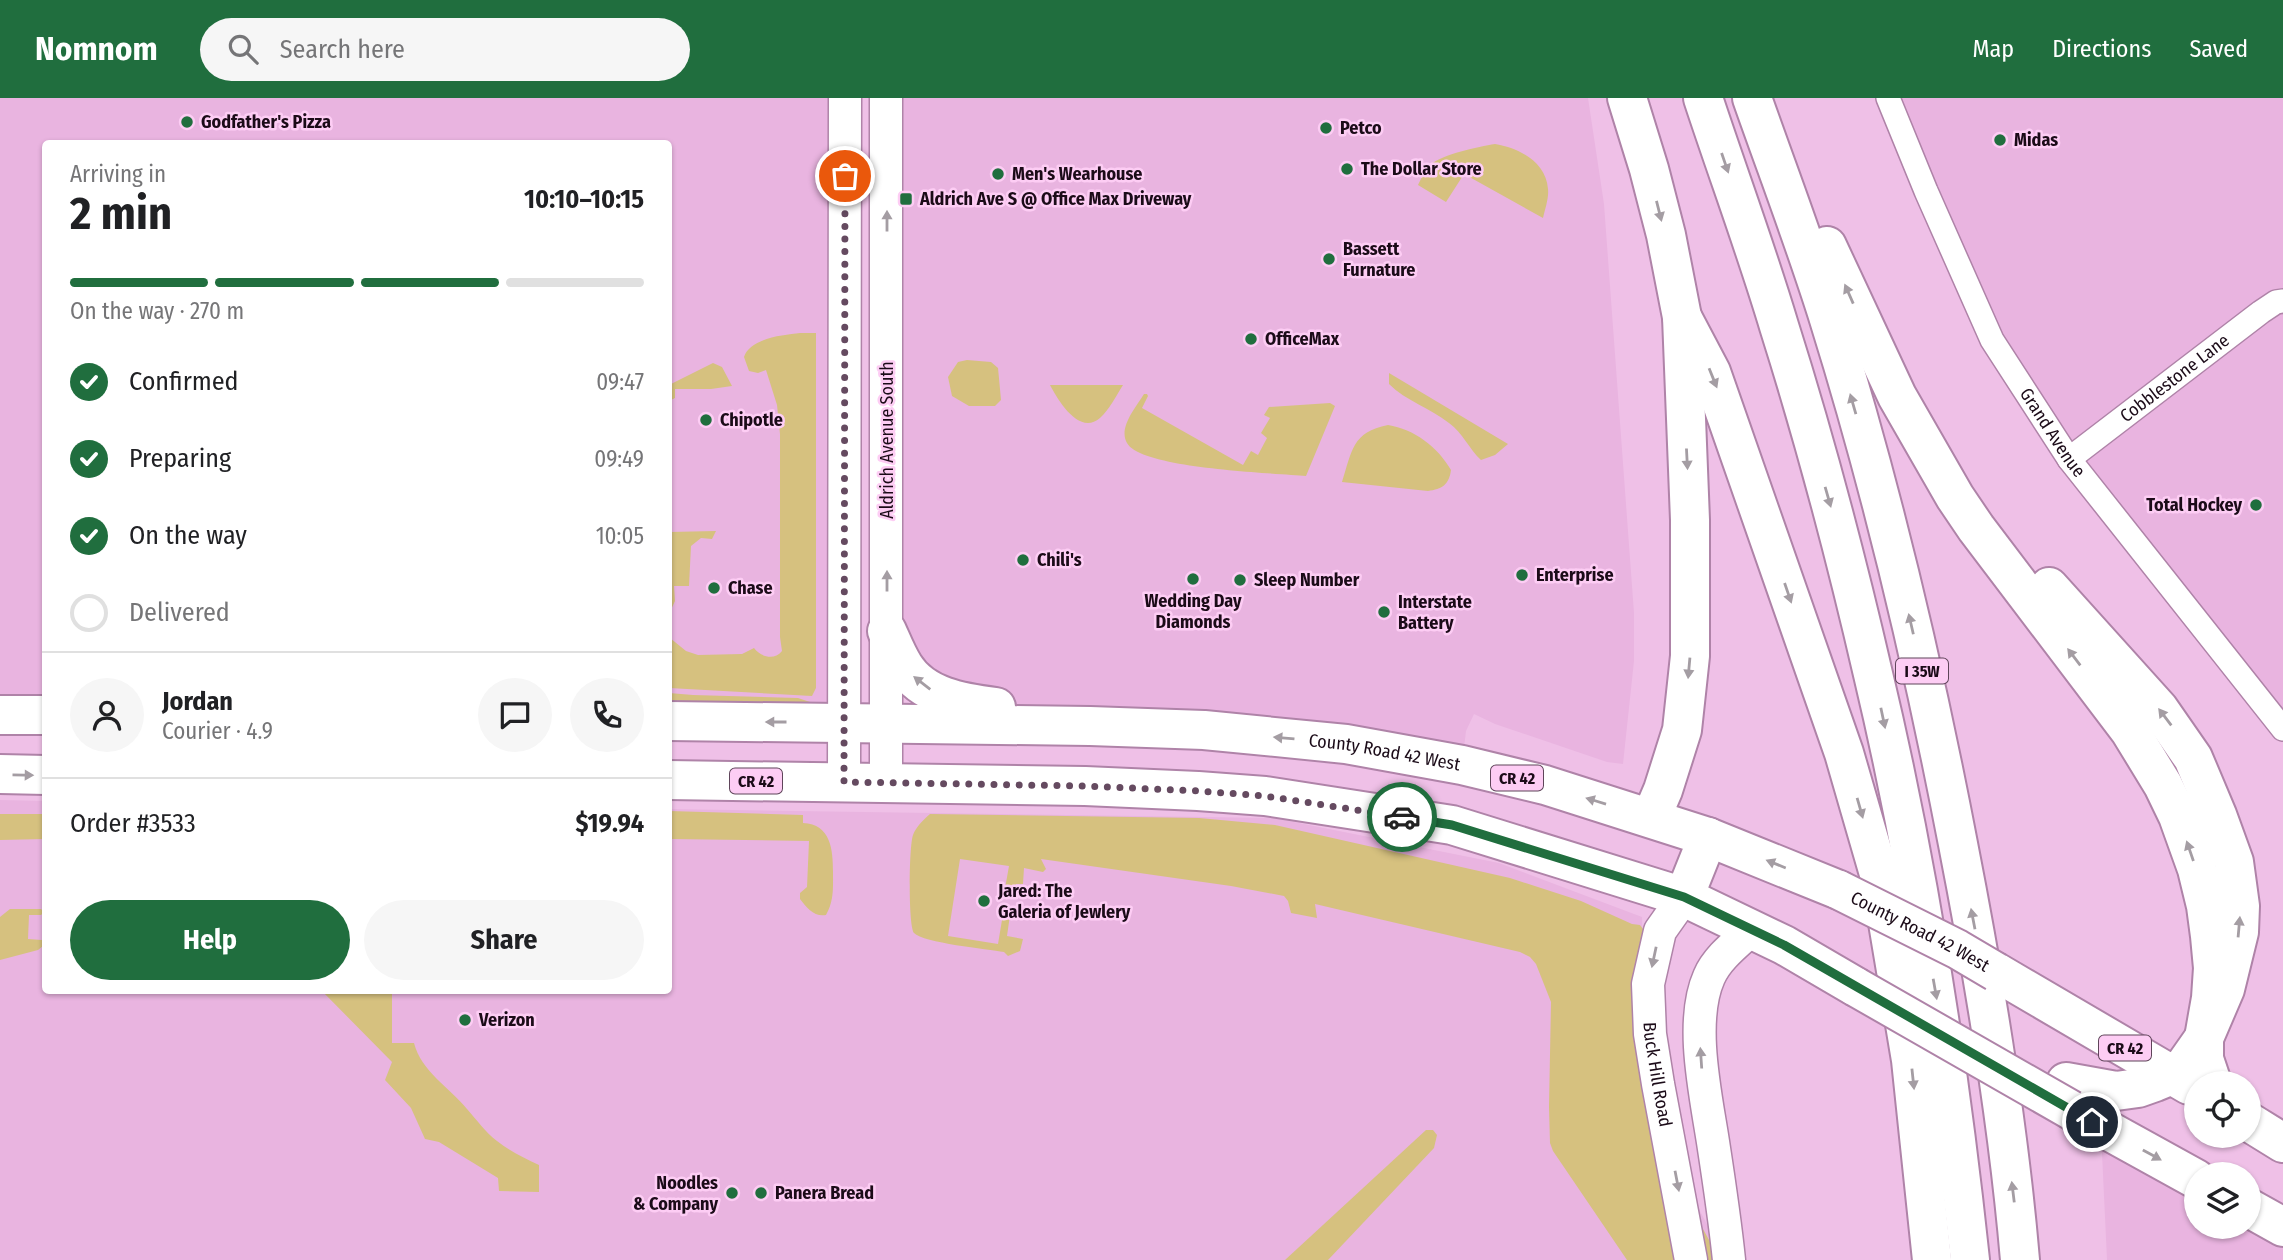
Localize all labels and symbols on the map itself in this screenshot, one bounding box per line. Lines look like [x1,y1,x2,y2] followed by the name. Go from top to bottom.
[201,111,331,133] place label: Godfather's Pizza
[179,114,195,130] marker: Godfather's Pizza
[1340,117,1382,139] place label: Petco
[1318,120,1334,136] marker: Petco
[2014,129,2058,151] place label: Midas
[1992,132,2008,148] marker: Midas
[815,146,875,206] pin
[1720,152,1730,173] one-way arrow
[1361,158,1482,180] place label: The Dollar Store
[1339,161,1355,177] marker: The Dollar Store
[1012,163,1142,185] place label: Men's Wearhouse
[990,166,1006,182] marker: Men's Wearhouse
[919,188,1192,210] place label: Aldrich Ave S @ Office Max Driveway
[898,191,914,207] marker: Aldrich Ave S @ Office Max Driveway
[1654,200,1665,222] one-way arrow
[881,210,893,232] one-way arrow
[1343,238,1416,281] place label: Bassett Furnature
[1321,251,1337,267] marker: Bassett Furnature
[1843,284,1855,304] one-way arrow
[1265,328,1340,350] place label: OfficeMax
[2116,329,2234,427] street label: Cobblestone Lane
[1243,331,1259,347] marker: OfficeMax
[876,361,898,519] street label: Aldrich Avenue South
[1707,368,1718,389] one-way arrow
[2015,384,2090,482] street label: Grand Avenue
[1848,393,1858,414] one-way arrow
[720,409,783,431] place label: Chipotle
[698,412,714,428] marker: Chipotle
[1682,448,1693,470] one-way arrow
[1823,486,1834,508] one-way arrow
[2146,494,2242,516] place label: Total Hockey
[2248,497,2264,513] marker: Total Hockey
[1037,549,1082,571] place label: Chili's
[1015,552,1031,568] marker: Chili's
[1536,564,1614,586] place label: Enterprise
[1514,567,1530,583] marker: Enterprise
[881,569,893,591] one-way arrow
[1254,569,1360,591] place label: Sleep Number
[1185,571,1201,587] marker: Wedding Day Diamonds
[1232,572,1248,588] marker: Sleep Number
[728,577,773,599] place label: Chase
[706,580,722,596] marker: Chase
[1783,582,1794,603] one-way arrow
[1144,590,1242,633] place label: Wedding Day Diamonds
[1398,591,1472,634] place label: Interstate Battery
[1376,604,1392,620] marker: Interstate Battery
[1905,613,1916,635] one-way arrow
[2067,648,2081,666] one-way arrow
[1683,657,1694,679] one-way arrow
[1896,658,1948,684] road number: I 35W
[913,675,931,690] one-way arrow
[1877,707,1888,729] one-way arrow
[2157,708,2172,726] one-way arrow
[765,716,787,728] one-way arrow
[1308,729,1462,775] street label: County Road 42 West
[1273,732,1295,743] one-way arrow
[1491,765,1543,790] road number: CR 42
[730,768,782,794] road number: CR 42
[12,769,34,780] one-way arrow
[1367,782,1437,852] courier
[1586,795,1607,805] one-way arrow
[1856,798,1866,819] one-way arrow
[2184,840,2195,861] one-way arrow
[1765,859,1786,870] one-way arrow
[997,880,1131,923] place label: Jared: The Galeria of Jewlery
[1847,887,1993,977] street label: County Road 42 West
[976,893,992,909] marker: Jared: The Galeria of Jewlery
[1967,908,1978,930] one-way arrow
[2234,916,2245,938] one-way arrow
[1649,946,1660,968] one-way arrow
[1930,978,1941,1000] one-way arrow
[478,1009,535,1031] place label: Verizon
[457,1012,473,1028] marker: Verizon
[1639,1021,1677,1129] street label: Buck Hill Road
[2099,1036,2151,1060] road number: CR 42
[1695,1047,1706,1069] one-way arrow
[1908,1069,1919,1091] one-way arrow
[2062,1092,2122,1152] pin
[2143,1149,2162,1161] one-way arrow
[1672,1170,1683,1192] one-way arrow
[633,1172,718,1215] place label: Noodles & Company
[2007,1181,2018,1203] one-way arrow
[775,1182,874,1204] place label: Panera Bread
[724,1185,740,1201] marker: Noodles & Company
[753,1185,769,1201] marker: Panera Bread

